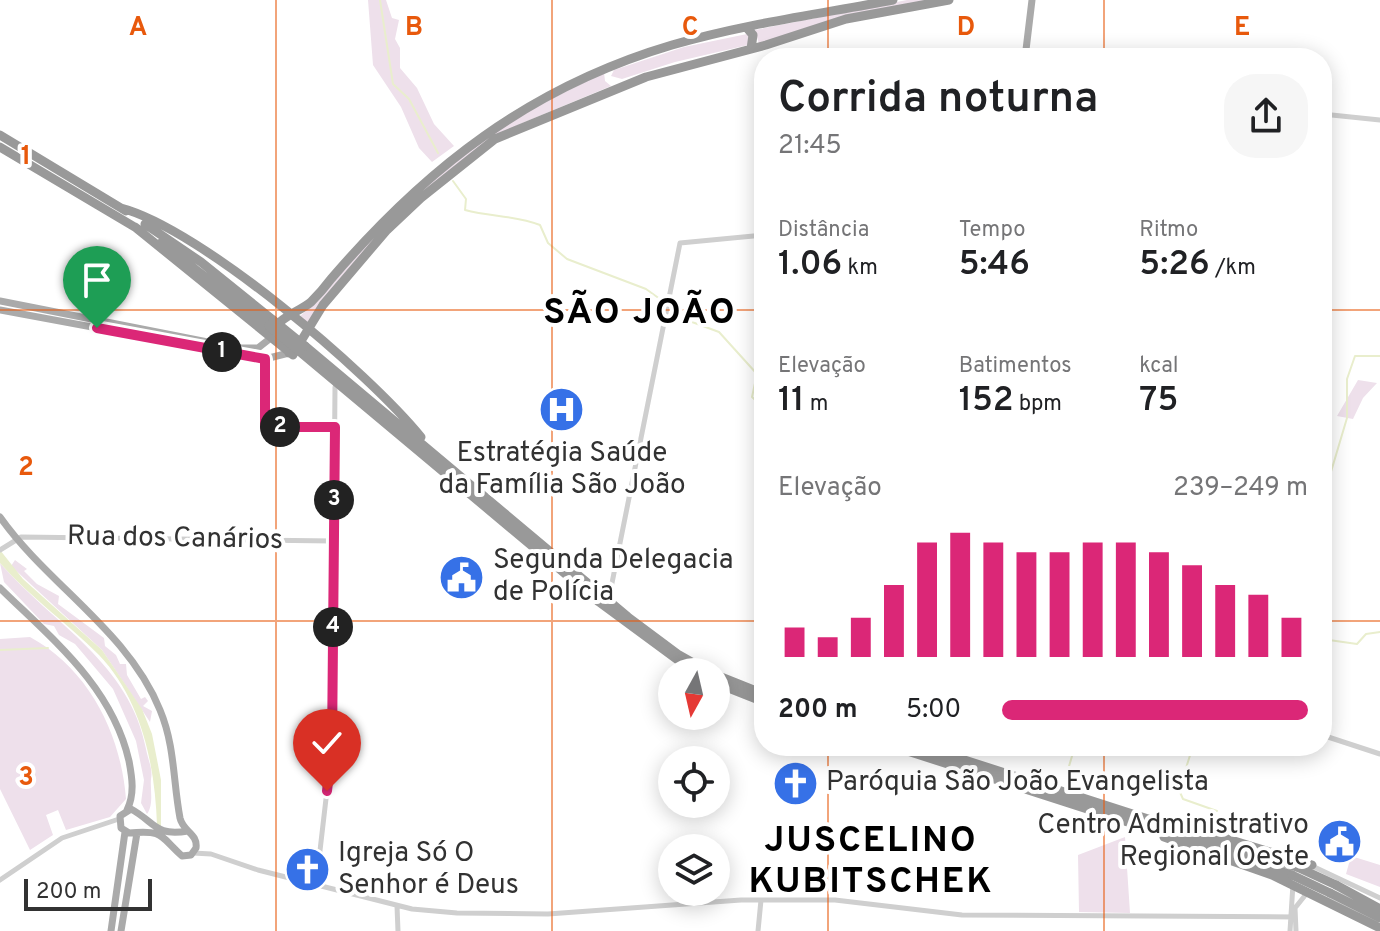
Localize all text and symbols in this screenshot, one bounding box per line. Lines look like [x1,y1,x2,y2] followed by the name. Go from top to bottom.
[129,12,147,45] text: A
[405,12,423,45] text: B
[682,12,698,45] text: C
[957,12,975,45] text: D
[1234,12,1250,45] text: E
[778,72,1098,128] text: Corrida noturna
[1224,74,1308,158] button: share
[778,130,842,163] text: 21:45
[21,141,31,174] text: 1
[778,217,869,244] text: Distância
[959,217,1026,244] text: Tempo
[1139,217,1198,244] text: Ritmo
[778,244,842,287] text: 1.06
[959,244,1030,287] text: 5:46
[1139,244,1210,287] text: 5:26
[63,246,131,328] pin
[842,255,878,282] text: km
[1210,255,1256,282] text: /km
[75,258,119,302] icon: arrive
[543,289,737,337] district label: SÃO JOÃO
[202,332,242,372] pin: 1
[218,338,226,365] text: 1
[778,353,866,380] text: Elevação
[959,353,1072,380] text: Batimentos
[1139,353,1178,380] text: kcal
[778,380,805,423] text: 11
[959,380,1014,423] text: 152
[1139,380,1178,423] text: 75
[538,385,586,433] hospital icon: Estratégia Saúde da Família São João
[805,391,828,418] text: m
[1014,391,1062,418] text: bpm
[260,407,300,447] pin: 2
[273,413,287,440] text: 2
[438,436,686,504] place label: Estratégia Saúde da Família São João
[18,452,34,485] text: 2
[778,472,882,505] text: Elevação
[1173,472,1308,505] text: 239–249 m
[314,480,354,520] pin: 3
[327,486,341,513] text: 3
[67,519,283,559] street label: Rua dos Canários
[493,543,734,611] place label: Segunda Delegacia de Polícia
[438,553,486,601] public building icon: Segunda Delegacia de Polícia
[313,607,353,647] pin: 4
[326,613,340,640] text: 4
[658,658,730,730] north arrow
[658,658,730,906] map controls
[778,694,857,727] text: 200 m
[906,694,961,727] text: 5:00
[293,709,361,791] pin
[305,721,349,765] icon: check
[658,746,730,818] button: locate
[771,759,819,807] church icon: Paróquia São João Evangelista
[18,762,34,795] text: 3
[826,765,1209,801] place label: Paróquia São João Evangelista
[1037,808,1309,876] place label: Centro Administrativo Regional Oeste
[1316,818,1364,866] public building icon: Centro Administrativo Regional Oeste
[748,819,994,906] district label: JUSCELINO KUBITSCHEK
[658,834,730,906] button: layers
[338,836,519,904] place label: Igreja Só O Senhor é Deus
[283,846,331,894] church icon: Igreja Só O Senhor é Deus
[24,875,152,911] scale bar
[36,879,101,906] text: 200 m

